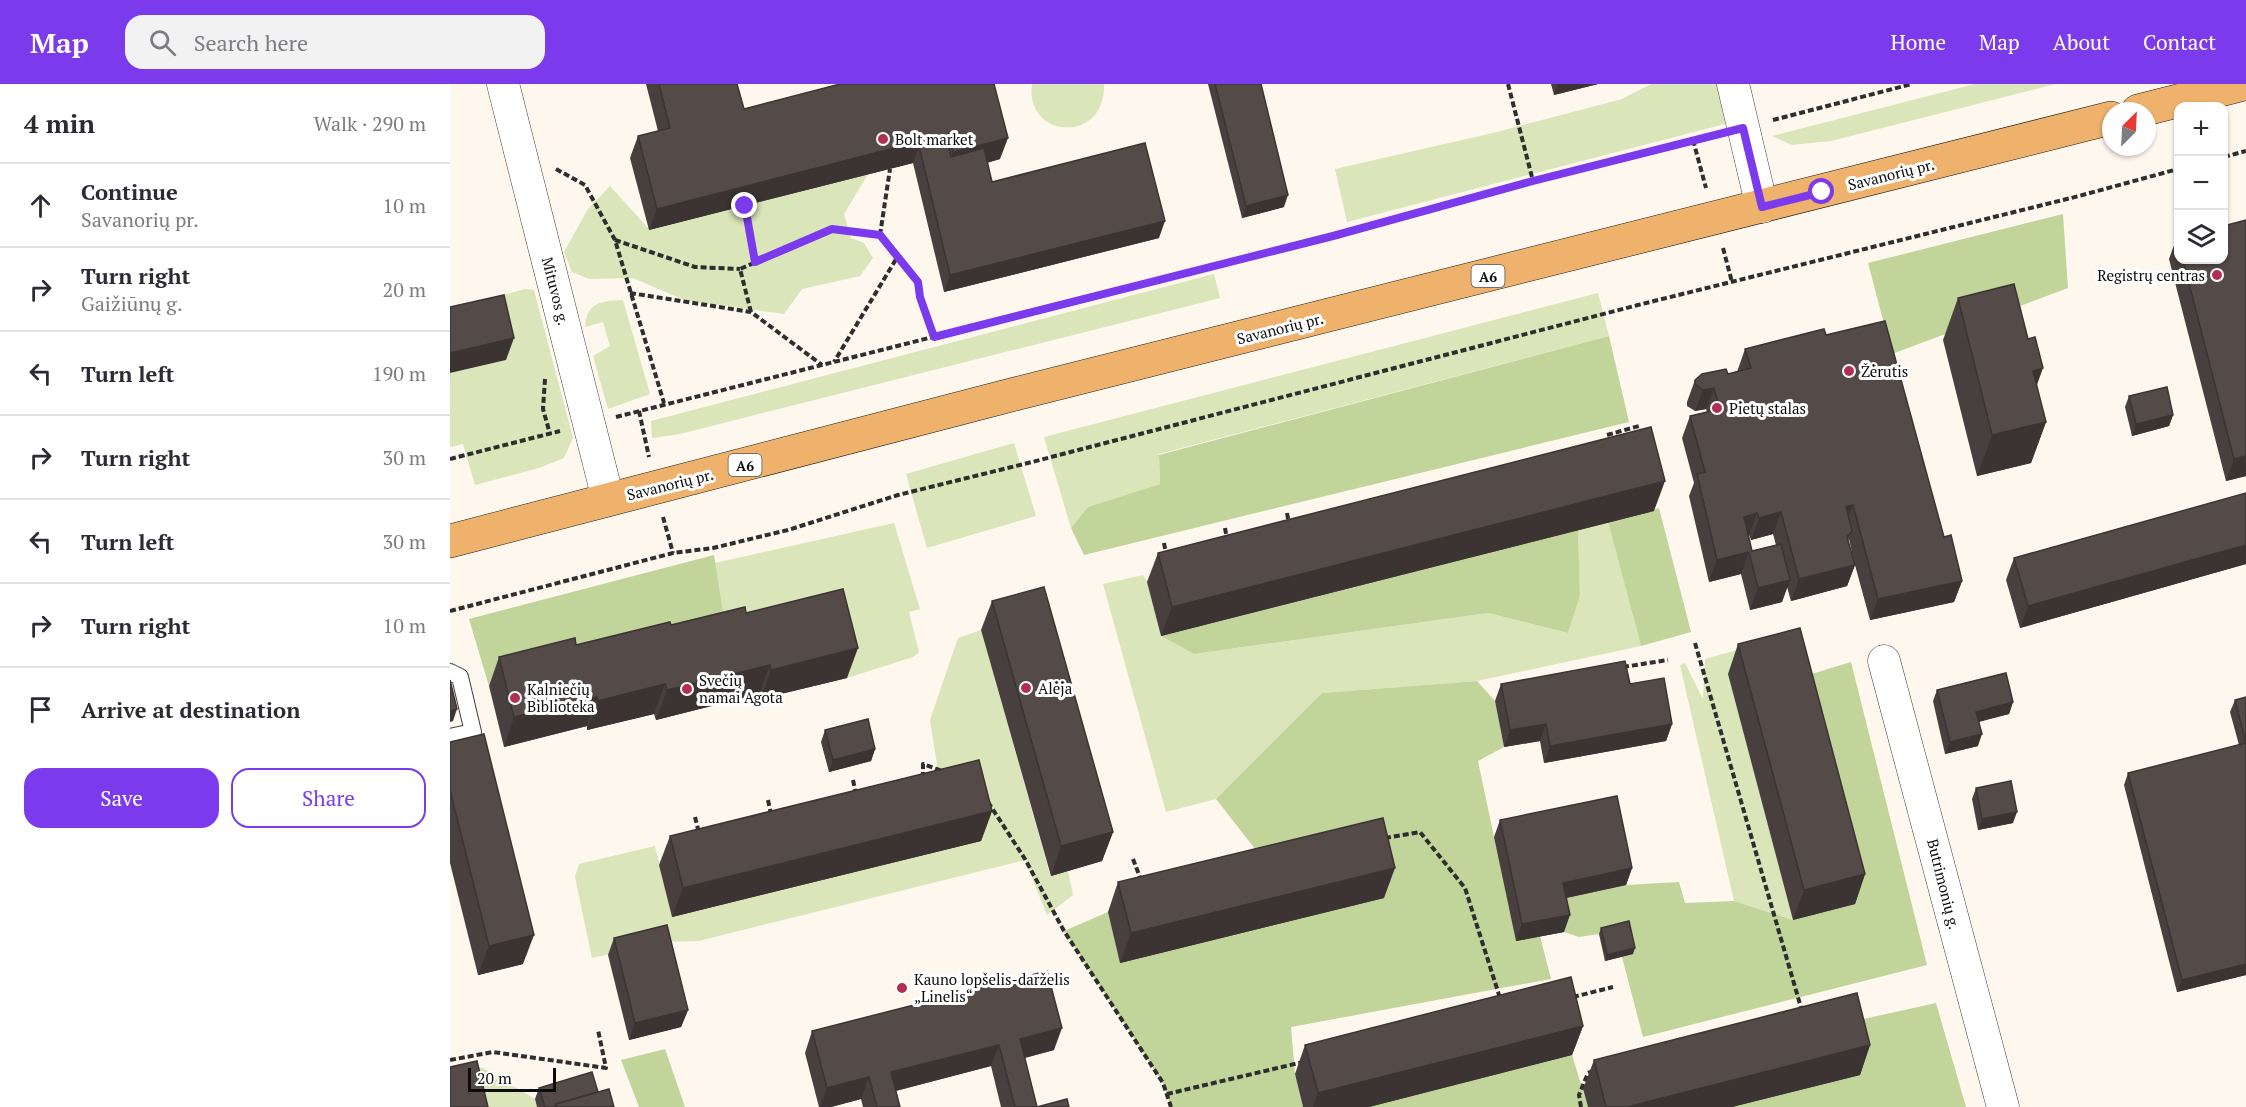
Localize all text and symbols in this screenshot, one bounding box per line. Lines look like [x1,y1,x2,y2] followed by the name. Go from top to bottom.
[125,15,545,69] search box
[30,24,89,61] text: Map
[146,26,179,59] icon: search
[194,28,308,57] text: Search here
[1890,28,1946,56] text: Home
[1979,28,2020,56] text: Map
[2053,28,2110,56] text: About
[2143,28,2216,56] text: Contact
[2102,102,2156,156] north arrow
[2174,102,2228,264] map controls
[2174,102,2228,156] button: +
[24,106,95,140] text: 4 min
[314,110,426,137] text: Walk · 290 m
[895,129,974,149] place label: Bolt market
[876,132,890,146] marker: Bolt market
[1846,154,1936,194] street label: Savanorių pr.
[2174,156,2228,210] button: −
[81,177,178,206] text: Continue
[1808,178,1834,204] route start
[24,189,57,222] icon: ahead
[383,192,426,219] text: 10 m
[731,192,757,218] route end
[81,206,199,233] text: Savanorių pr.
[2174,210,2228,264] button: layers
[538,255,574,327] street label: Mituvos g.
[81,261,190,290] text: Turn right
[1472,265,1504,287] road number: A6
[2097,265,2205,285] place label: Registrų centras
[2210,268,2224,282] marker: Registrų centras
[24,273,57,306] icon: right
[383,276,426,303] text: 20 m
[81,290,182,317] text: Gaižiūnų g.
[1235,308,1325,348] street label: Savanorių pr.
[24,357,57,390] icon: left
[81,359,174,388] text: Turn left
[372,360,426,387] text: 190 m
[1861,361,1908,381] place label: Žėrutis
[1842,364,1856,378] marker: Žėrutis
[1729,398,1806,418] place label: Pietų stalas
[1710,401,1724,415] marker: Pietų stalas
[24,441,57,474] icon: right
[81,443,190,472] text: Turn right
[383,444,426,471] text: 30 m
[728,454,762,476] road number: A6
[625,464,715,504] street label: Savanorių pr.
[24,525,57,558] icon: left
[81,527,174,556] text: Turn left
[383,528,426,555] text: 30 m
[24,609,57,642] icon: right
[81,611,190,640] text: Turn right
[383,612,426,639] text: 10 m
[699,670,783,707] place label: Svečių namai Agota
[1038,678,1073,698] place label: Alėja
[527,679,595,716] place label: Kalniečių Biblioteka
[1019,681,1033,695] marker: Alėja
[680,682,694,696] marker: Svečių namai Agota
[508,691,522,705] marker: Kalniečių Biblioteka
[24,693,57,726] icon: arrive
[81,695,300,724] text: Arrive at destination
[24,768,219,828] button: Save
[231,768,426,828] button: Share
[1923,837,1965,931] street label: Butrimonių g.
[914,969,1070,1006] place label: Kauno lopšelis-darželis „Linelis“
[895,981,909,995] marker: Kauno lopšelis-darželis „Linelis“
[468,1065,556,1092] scale bar
[477,1067,512,1089] text: 20 m

